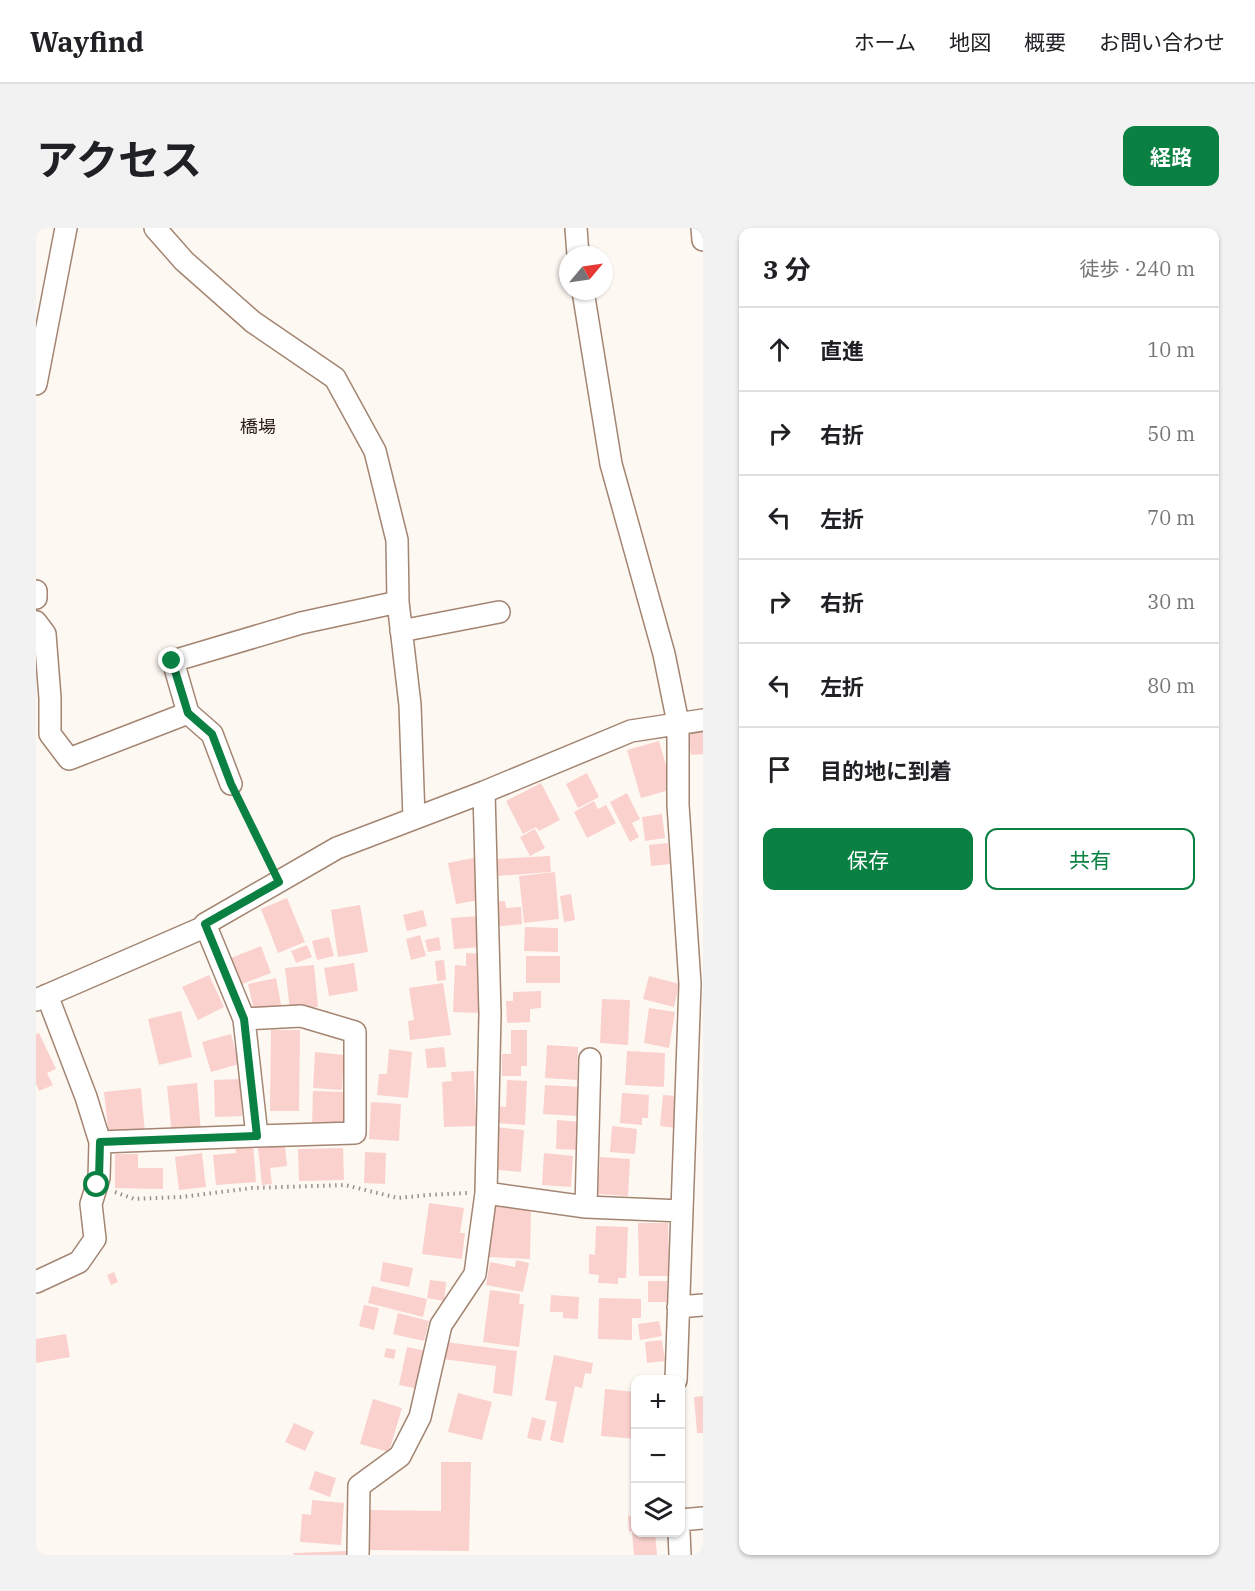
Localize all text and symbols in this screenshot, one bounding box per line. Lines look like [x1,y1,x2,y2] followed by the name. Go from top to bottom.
[30,23,144,60] text: Wayfind
[854,28,916,56] text: ホーム
[949,28,991,56] text: 地図
[1024,28,1066,56] text: 概要
[1099,28,1225,56] text: お問い合わせ
[1123,126,1219,186] button: 経路
[36,132,202,187] text: アクセス
[559,246,613,300] north arrow
[763,252,811,286] text: 3 分
[1080,255,1195,282] text: 徒歩 · 240 m
[763,333,796,366] icon: ahead
[820,336,864,365] text: 直進
[1147,336,1195,363] text: 10 m
[240,415,276,438] district label: 橋場
[763,417,796,450] icon: right
[820,420,864,449] text: 右折
[1147,420,1195,447] text: 50 m
[763,501,796,534] icon: left
[820,504,864,533] text: 左折
[1147,504,1195,531] text: 70 m
[763,585,796,618] icon: right
[820,588,864,617] text: 右折
[1147,588,1195,615] text: 30 m
[158,647,184,673] route end
[763,669,796,702] icon: left
[820,672,864,701] text: 左折
[1147,672,1195,699] text: 80 m
[763,753,796,786] icon: arrive
[820,756,952,785] text: 目的地に到着
[763,828,973,890] button: 保存
[985,828,1195,890] button: 共有
[83,1171,109,1197] route start
[631,1375,685,1537] map controls
[631,1375,685,1429] button: +
[631,1429,685,1483] button: −
[631,1483,685,1537] button: layers

